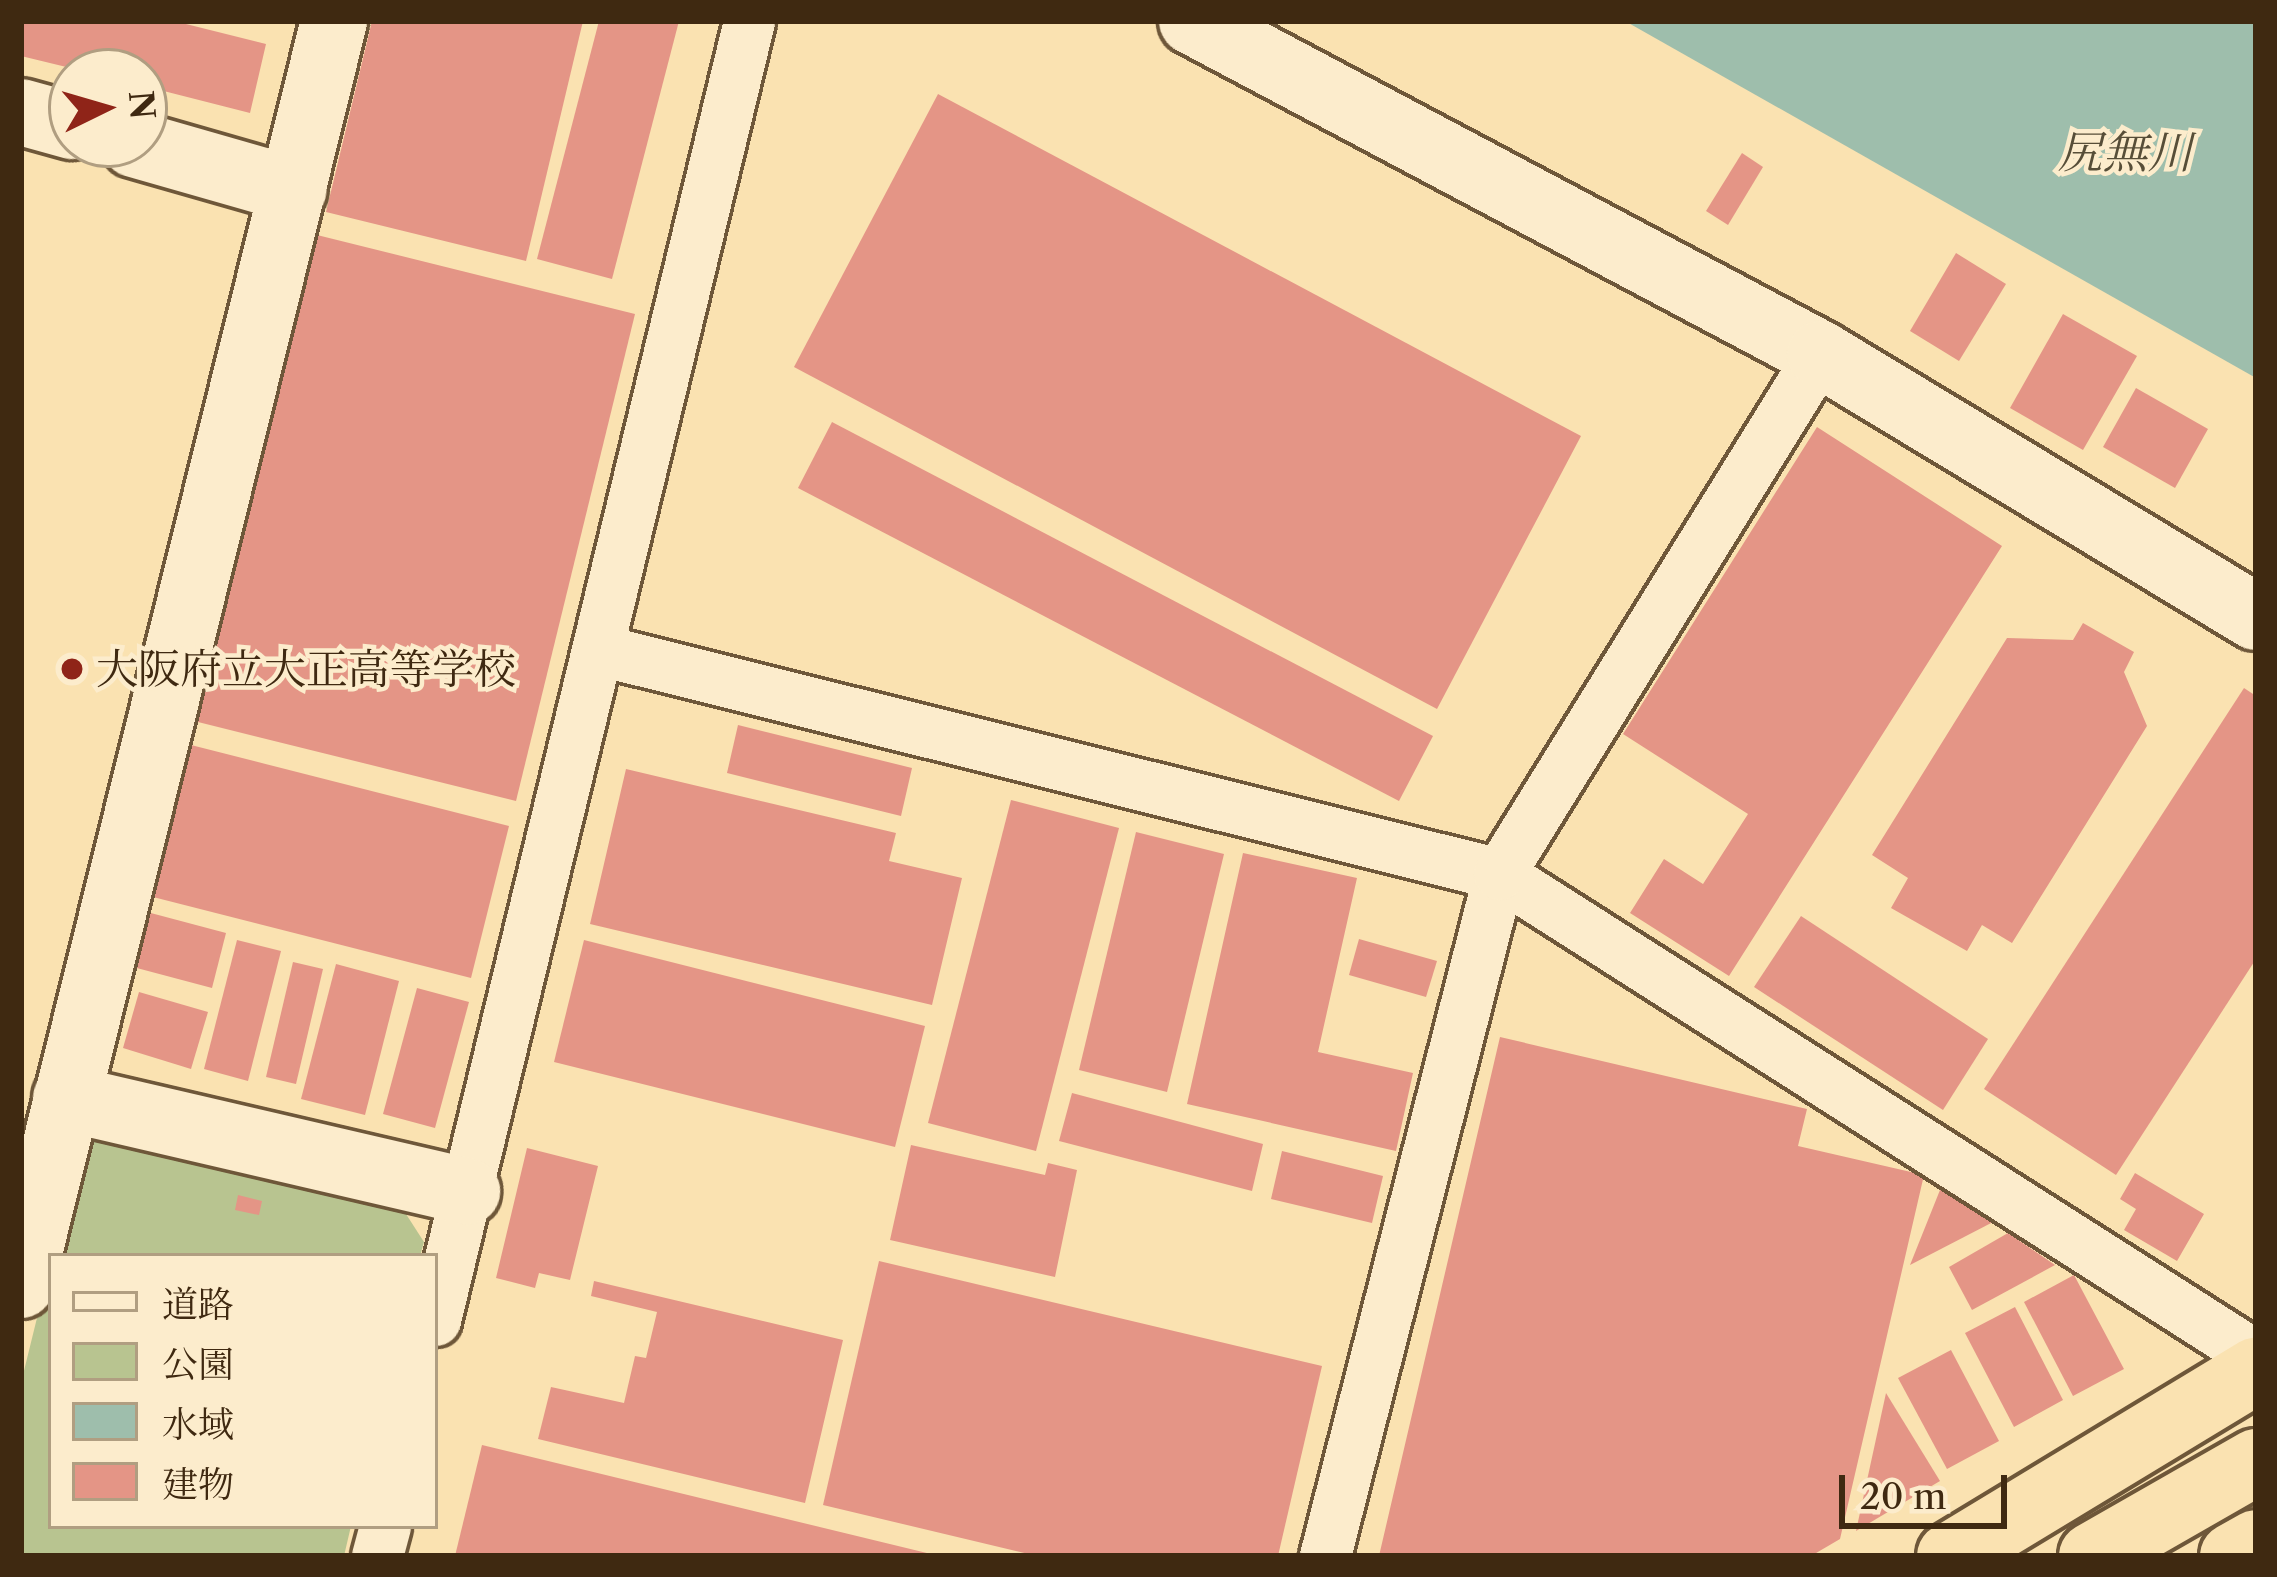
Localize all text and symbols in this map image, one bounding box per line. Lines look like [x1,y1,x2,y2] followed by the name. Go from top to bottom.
[48,48,168,168] north arrow
[120,89,163,121] text: N
[2058,126,2192,180] water label: 尻無川
[96,644,516,694] place label: 大阪府立大正高等学校
[59,656,85,682] marker: 大阪府立大正高等学校
[48,1253,438,1529] legend
[162,1282,234,1326] text: 道路
[162,1342,234,1386] text: 公園
[162,1402,234,1446] text: 水域
[1845,1451,2013,1525] scale bar
[162,1462,234,1506] text: 建物
[1860,1474,1947,1518] text: 20 m

